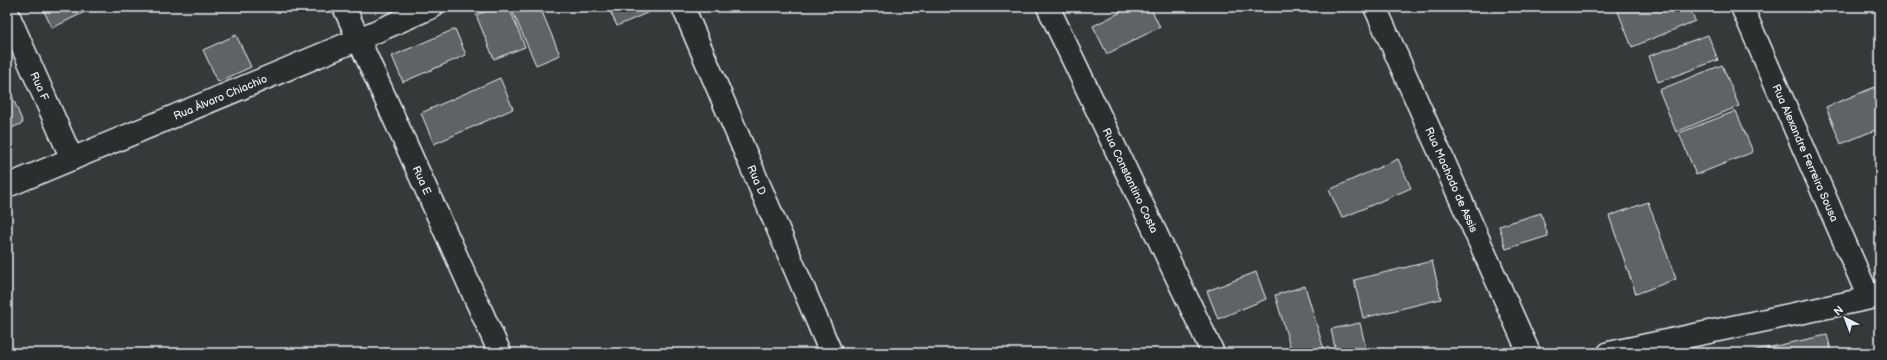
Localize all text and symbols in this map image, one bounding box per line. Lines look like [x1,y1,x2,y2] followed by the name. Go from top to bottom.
[28,70,52,103] street label: Rua F
[171,72,269,122] street label: Rua Álvaro Chiachio
[1770,82,1841,223] street label: Rua Alexandre Ferreira Sousa
[1423,125,1481,235] street label: Rua Machado de Assis
[1100,126,1161,235] street label: Rua Constantino Costa
[745,163,769,197] street label: Rua D
[410,164,434,197] street label: Rua E
[1825,298,1865,338] north arrow
[1831,303,1846,319] text: N

